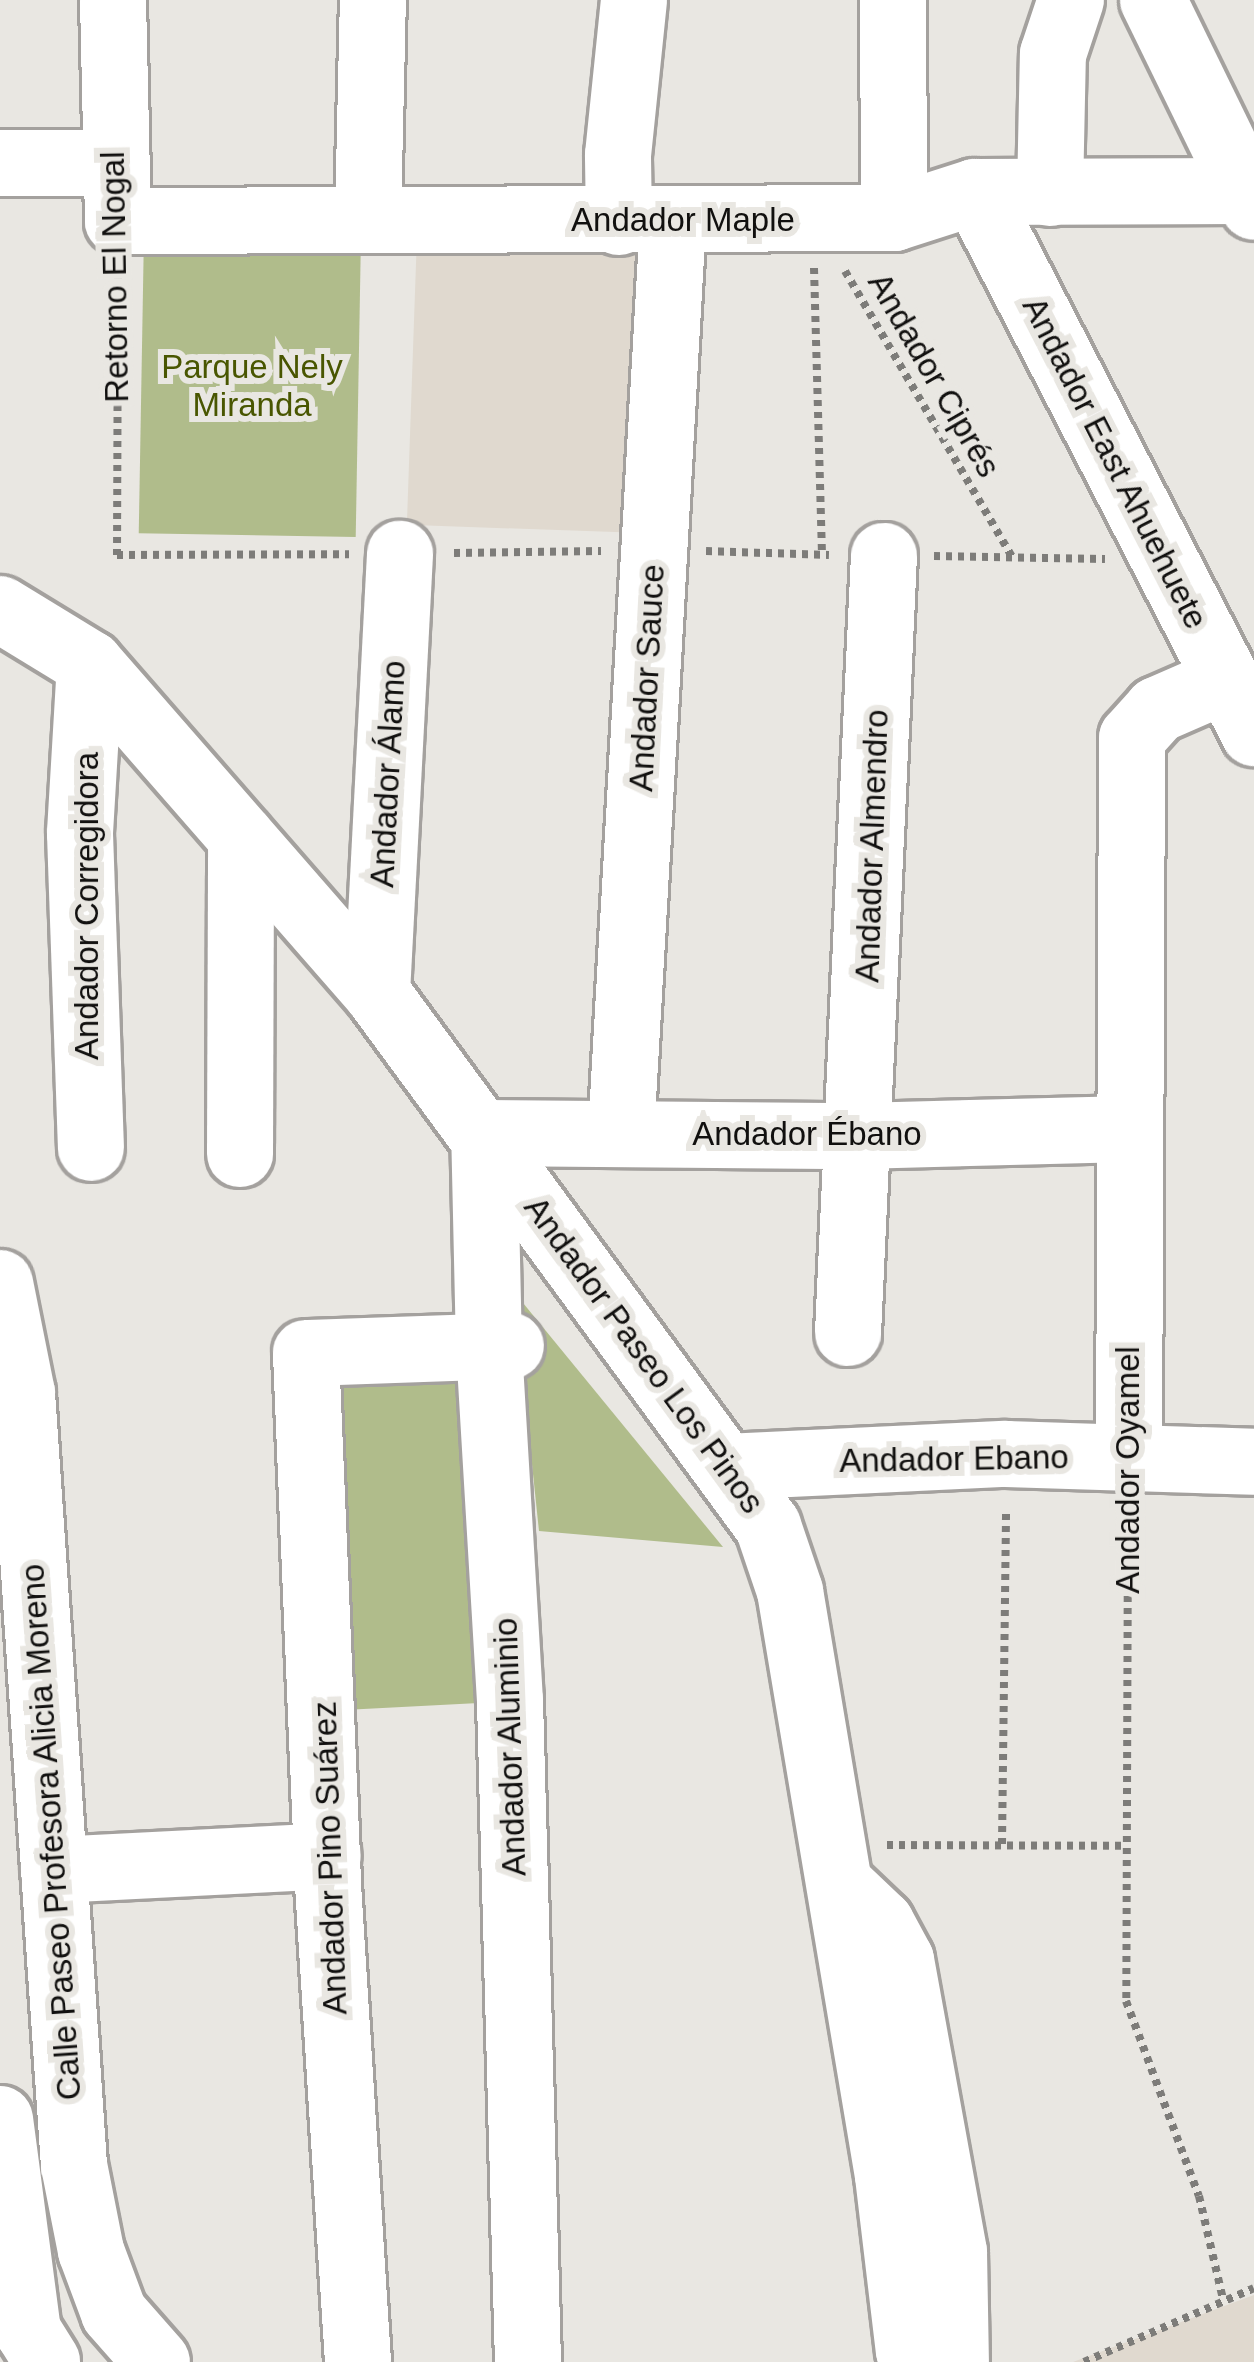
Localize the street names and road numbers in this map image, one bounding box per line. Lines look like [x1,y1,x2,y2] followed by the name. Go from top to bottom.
[93,151,137,403] street label: Retorno El Nogal
[571,200,795,240] street label: Andador Maple
[860,266,1008,484] street label: Andador Ciprés
[1014,290,1216,636] street label: Andador East Ahuehuete
[621,563,673,793] street label: Andador Sauce
[362,659,414,889] street label: Andador Álamo
[847,708,897,984] street label: Andador Almendro
[67,752,107,1060] street label: Andador Corregidora
[692,1114,922,1154] street label: Andador Ébano
[516,1189,772,1521] street label: Andador Paseo Los Pinos
[1108,1346,1148,1594] street label: Andador Oyamel
[839,1437,1069,1481] street label: Andador Ebano
[12,1562,90,2102] street label: Calle Paseo Profesora Alicia Moreno
[486,1616,534,1878] street label: Andador Aluminio
[305,1701,355,2015] street label: Andador Pino Suárez

